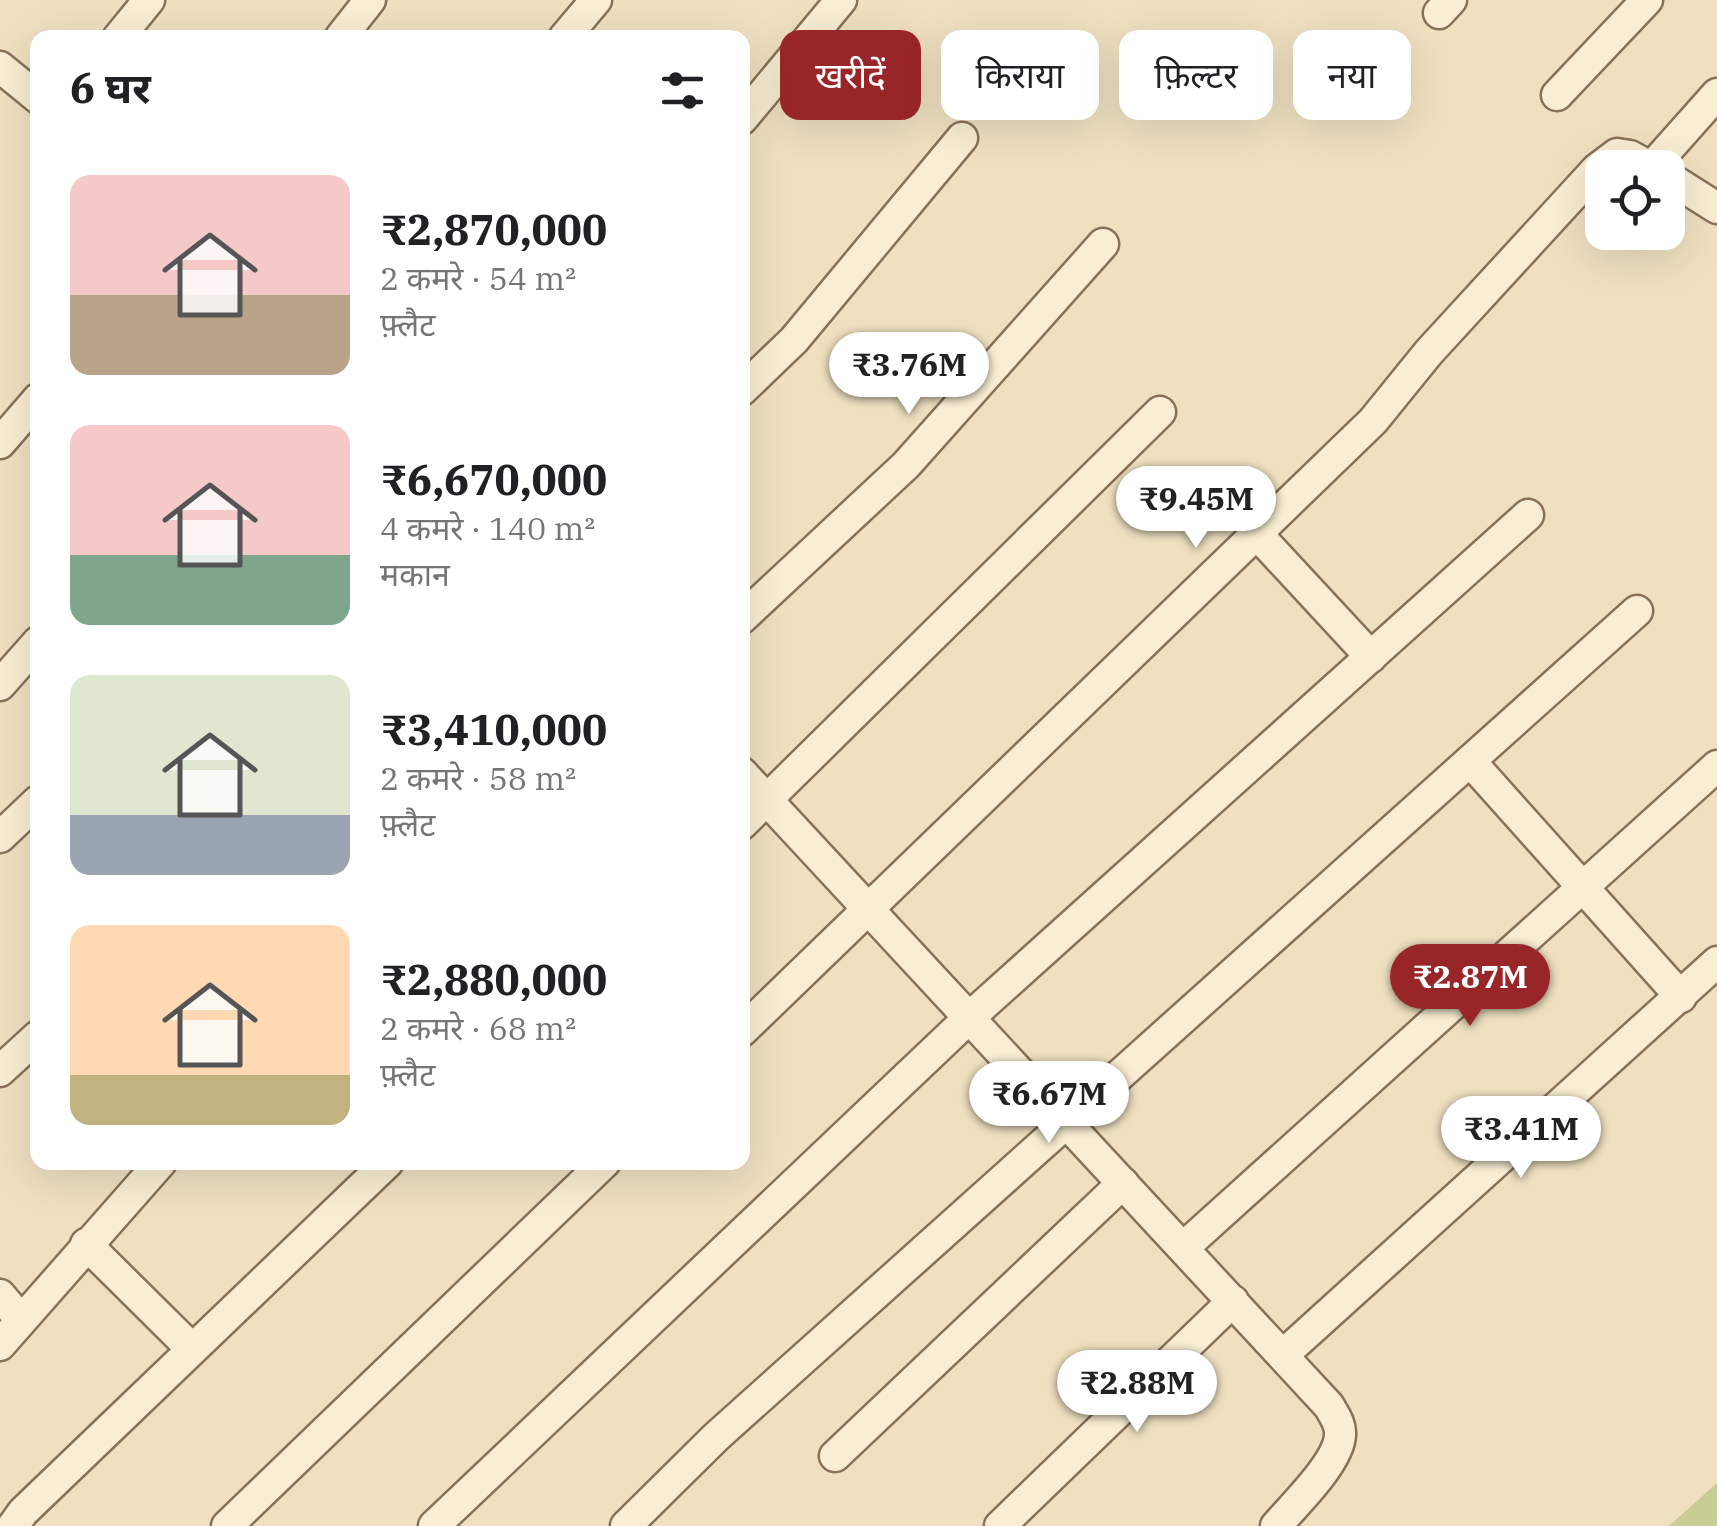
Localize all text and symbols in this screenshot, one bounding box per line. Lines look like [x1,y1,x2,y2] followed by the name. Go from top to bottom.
[780,30,921,120] chip: खरीदें
[941,30,1099,120] chip: किराया
[1119,30,1273,120] chip: फ़िल्टर
[1293,30,1411,120] chip: नया
[70,60,151,115] text: 6 घर
[655,63,710,118] icon: filters
[1585,150,1685,250] map controls
[1585,150,1685,250] button: locate
[380,202,607,257] text: ₹2,870,000
[150,215,270,335] icon: home
[380,257,576,299] text: 2 कमरे · 54 m²
[380,303,435,345] text: फ़्लैट
[828,332,990,417] pin: ₹3.76M
[851,343,967,385] text: ₹3.76M
[380,452,607,507] text: ₹6,670,000
[150,465,270,585] icon: home
[1115,466,1277,551] pin: ₹9.45M
[1138,477,1254,519] text: ₹9.45M
[380,507,595,549] text: 4 कमरे · 140 m²
[380,553,450,595] text: मकान
[380,702,607,757] text: ₹3,410,000
[150,715,270,835] icon: home
[380,757,576,799] text: 2 कमरे · 58 m²
[380,803,435,845] text: फ़्लैट
[1389,944,1551,1029] pin: ₹2.87M
[380,952,607,1007] text: ₹2,880,000
[1412,955,1528,997] text: ₹2.87M
[150,965,270,1085] icon: home
[380,1007,576,1049] text: 2 कमरे · 68 m²
[380,1053,435,1095] text: फ़्लैट
[968,1061,1130,1146] pin: ₹6.67M
[991,1072,1107,1114] text: ₹6.67M
[1440,1096,1602,1181] pin: ₹3.41M
[1463,1107,1579,1149] text: ₹3.41M
[1056,1350,1218,1435] pin: ₹2.88M
[1079,1361,1195,1403] text: ₹2.88M

